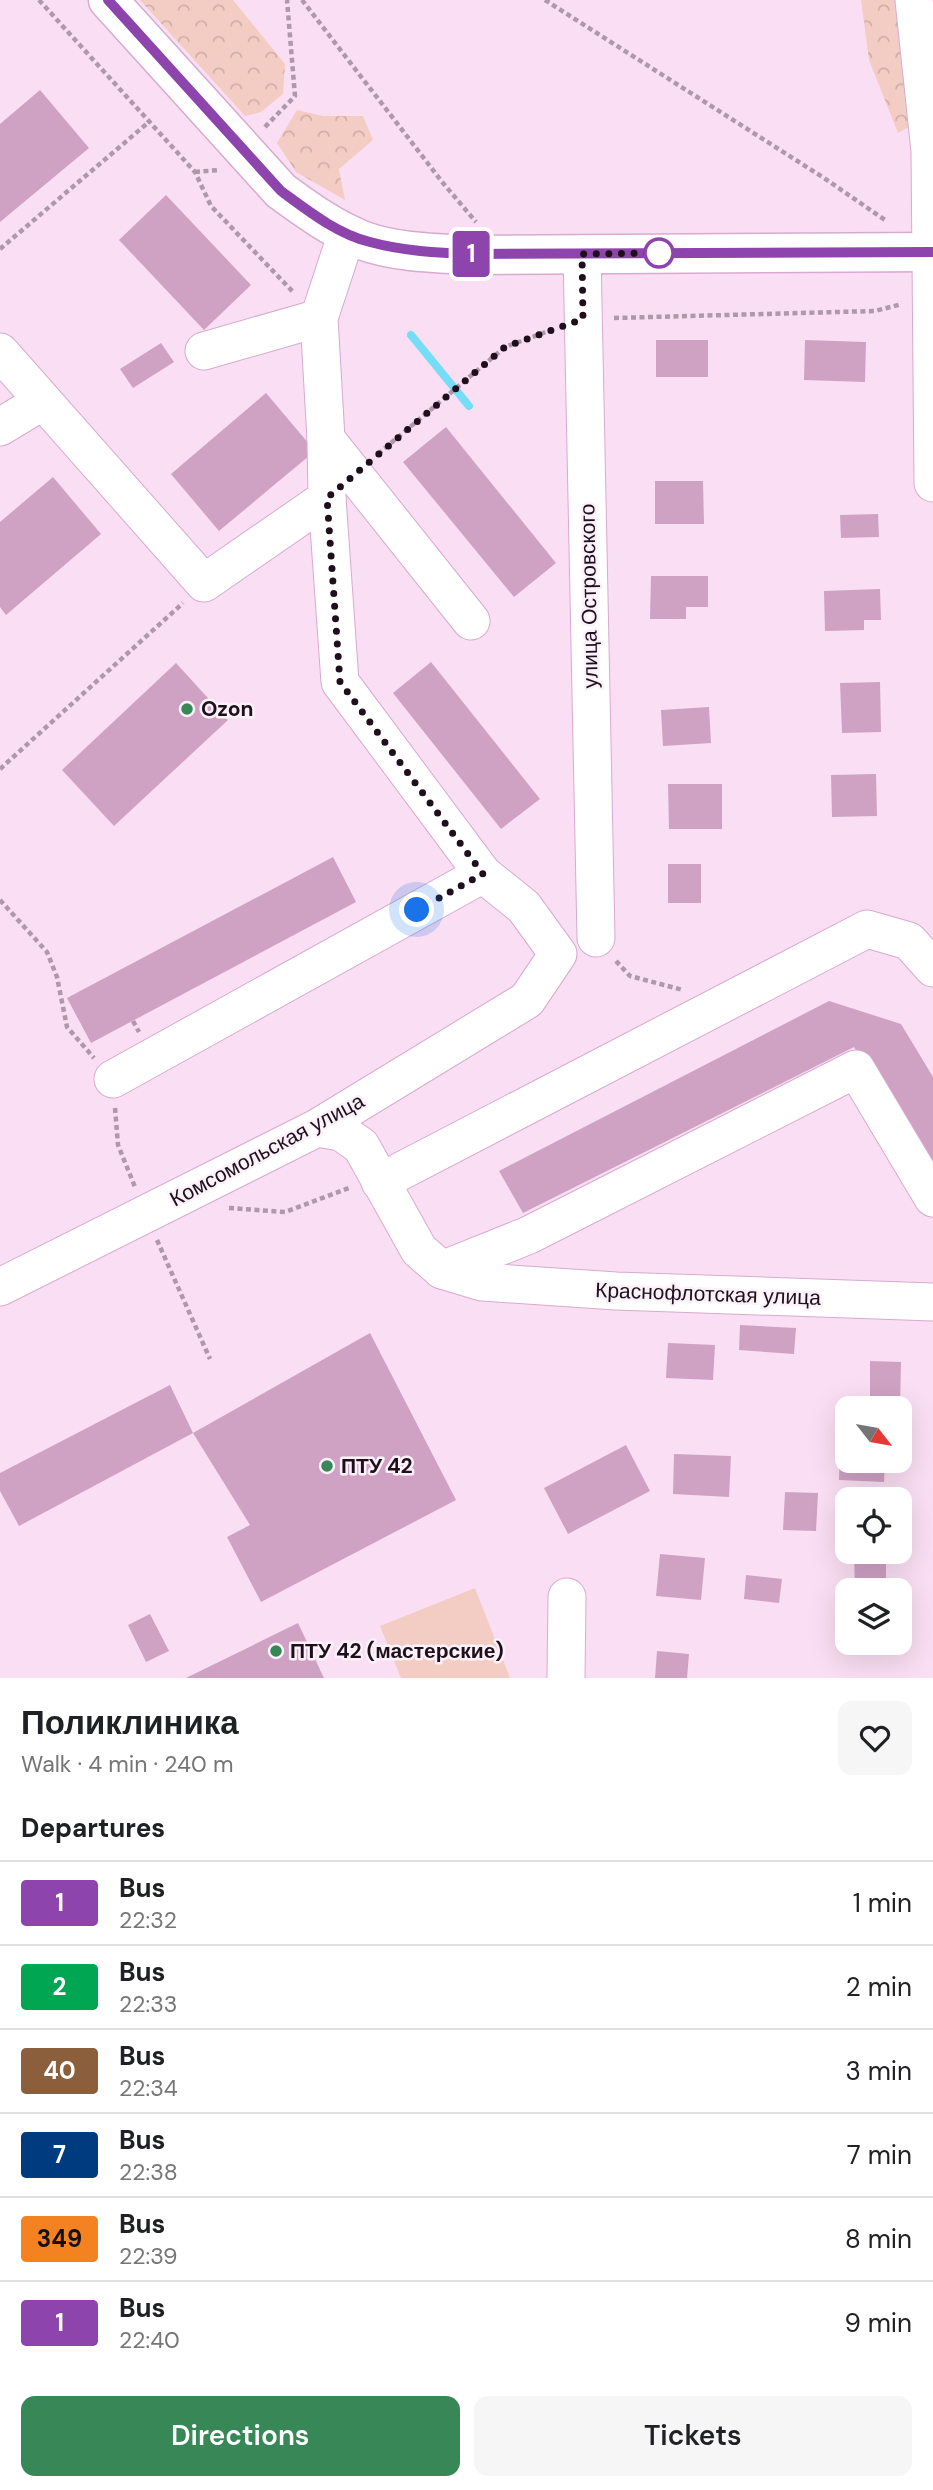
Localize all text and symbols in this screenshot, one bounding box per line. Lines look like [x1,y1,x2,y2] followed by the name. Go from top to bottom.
[448,231,494,277] line badge: 1
[467,238,475,269] text: 1
[644,238,674,268] unlabelled marker
[573,504,605,688] street label: улица Островского
[201,695,254,723] place label: Ozon
[179,701,195,717] marker: Ozon
[399,892,434,927] your location
[165,1087,369,1213] street label: Комсомольская улица
[595,1276,822,1312] street label: Краснофлотская улица
[835,1396,912,1474] north arrow
[835,1396,912,1655] map controls
[341,1452,413,1480] place label: ПТУ 42
[319,1458,335,1474] marker: ПТУ 42
[835,1487,912,1564] button: locate
[835,1578,912,1655] button: layers
[290,1637,504,1665] place label: ПТУ 42 (мастерские)
[268,1643,284,1659] marker: ПТУ 42 (мастерские)
[21,1701,239,1744] text: Поликлиника
[838,1701,912,1775] button: heart
[21,1749,233,1779] text: Walk · 4 min · 240 m
[21,1811,165,1845] text: Departures
[119,1871,165,1905] text: Bus
[853,1886,912,1920] text: 1 min
[55,1887,64,1918] text: 1
[119,1905,177,1935] text: 22:32
[119,1955,165,1989] text: Bus
[846,1970,912,2004] text: 2 min
[53,1971,66,2002] text: 2
[119,1989,177,2019] text: 22:33
[119,2039,165,2073] text: Bus
[845,2054,912,2088] text: 3 min
[43,2055,76,2086] text: 40
[119,2073,178,2103] text: 22:34
[119,2123,165,2157] text: Bus
[847,2138,912,2172] text: 7 min
[53,2139,66,2170] text: 7
[119,2157,178,2187] text: 22:38
[119,2207,165,2241] text: Bus
[845,2222,912,2256] text: 8 min
[37,2223,82,2254] text: 349
[119,2241,178,2271] text: 22:39
[119,2291,165,2325] text: Bus
[844,2306,912,2340] text: 9 min
[55,2307,64,2338] text: 1
[119,2325,180,2355] text: 22:40
[21,2396,460,2476] button: Directions
[474,2396,912,2476] button: Tickets

